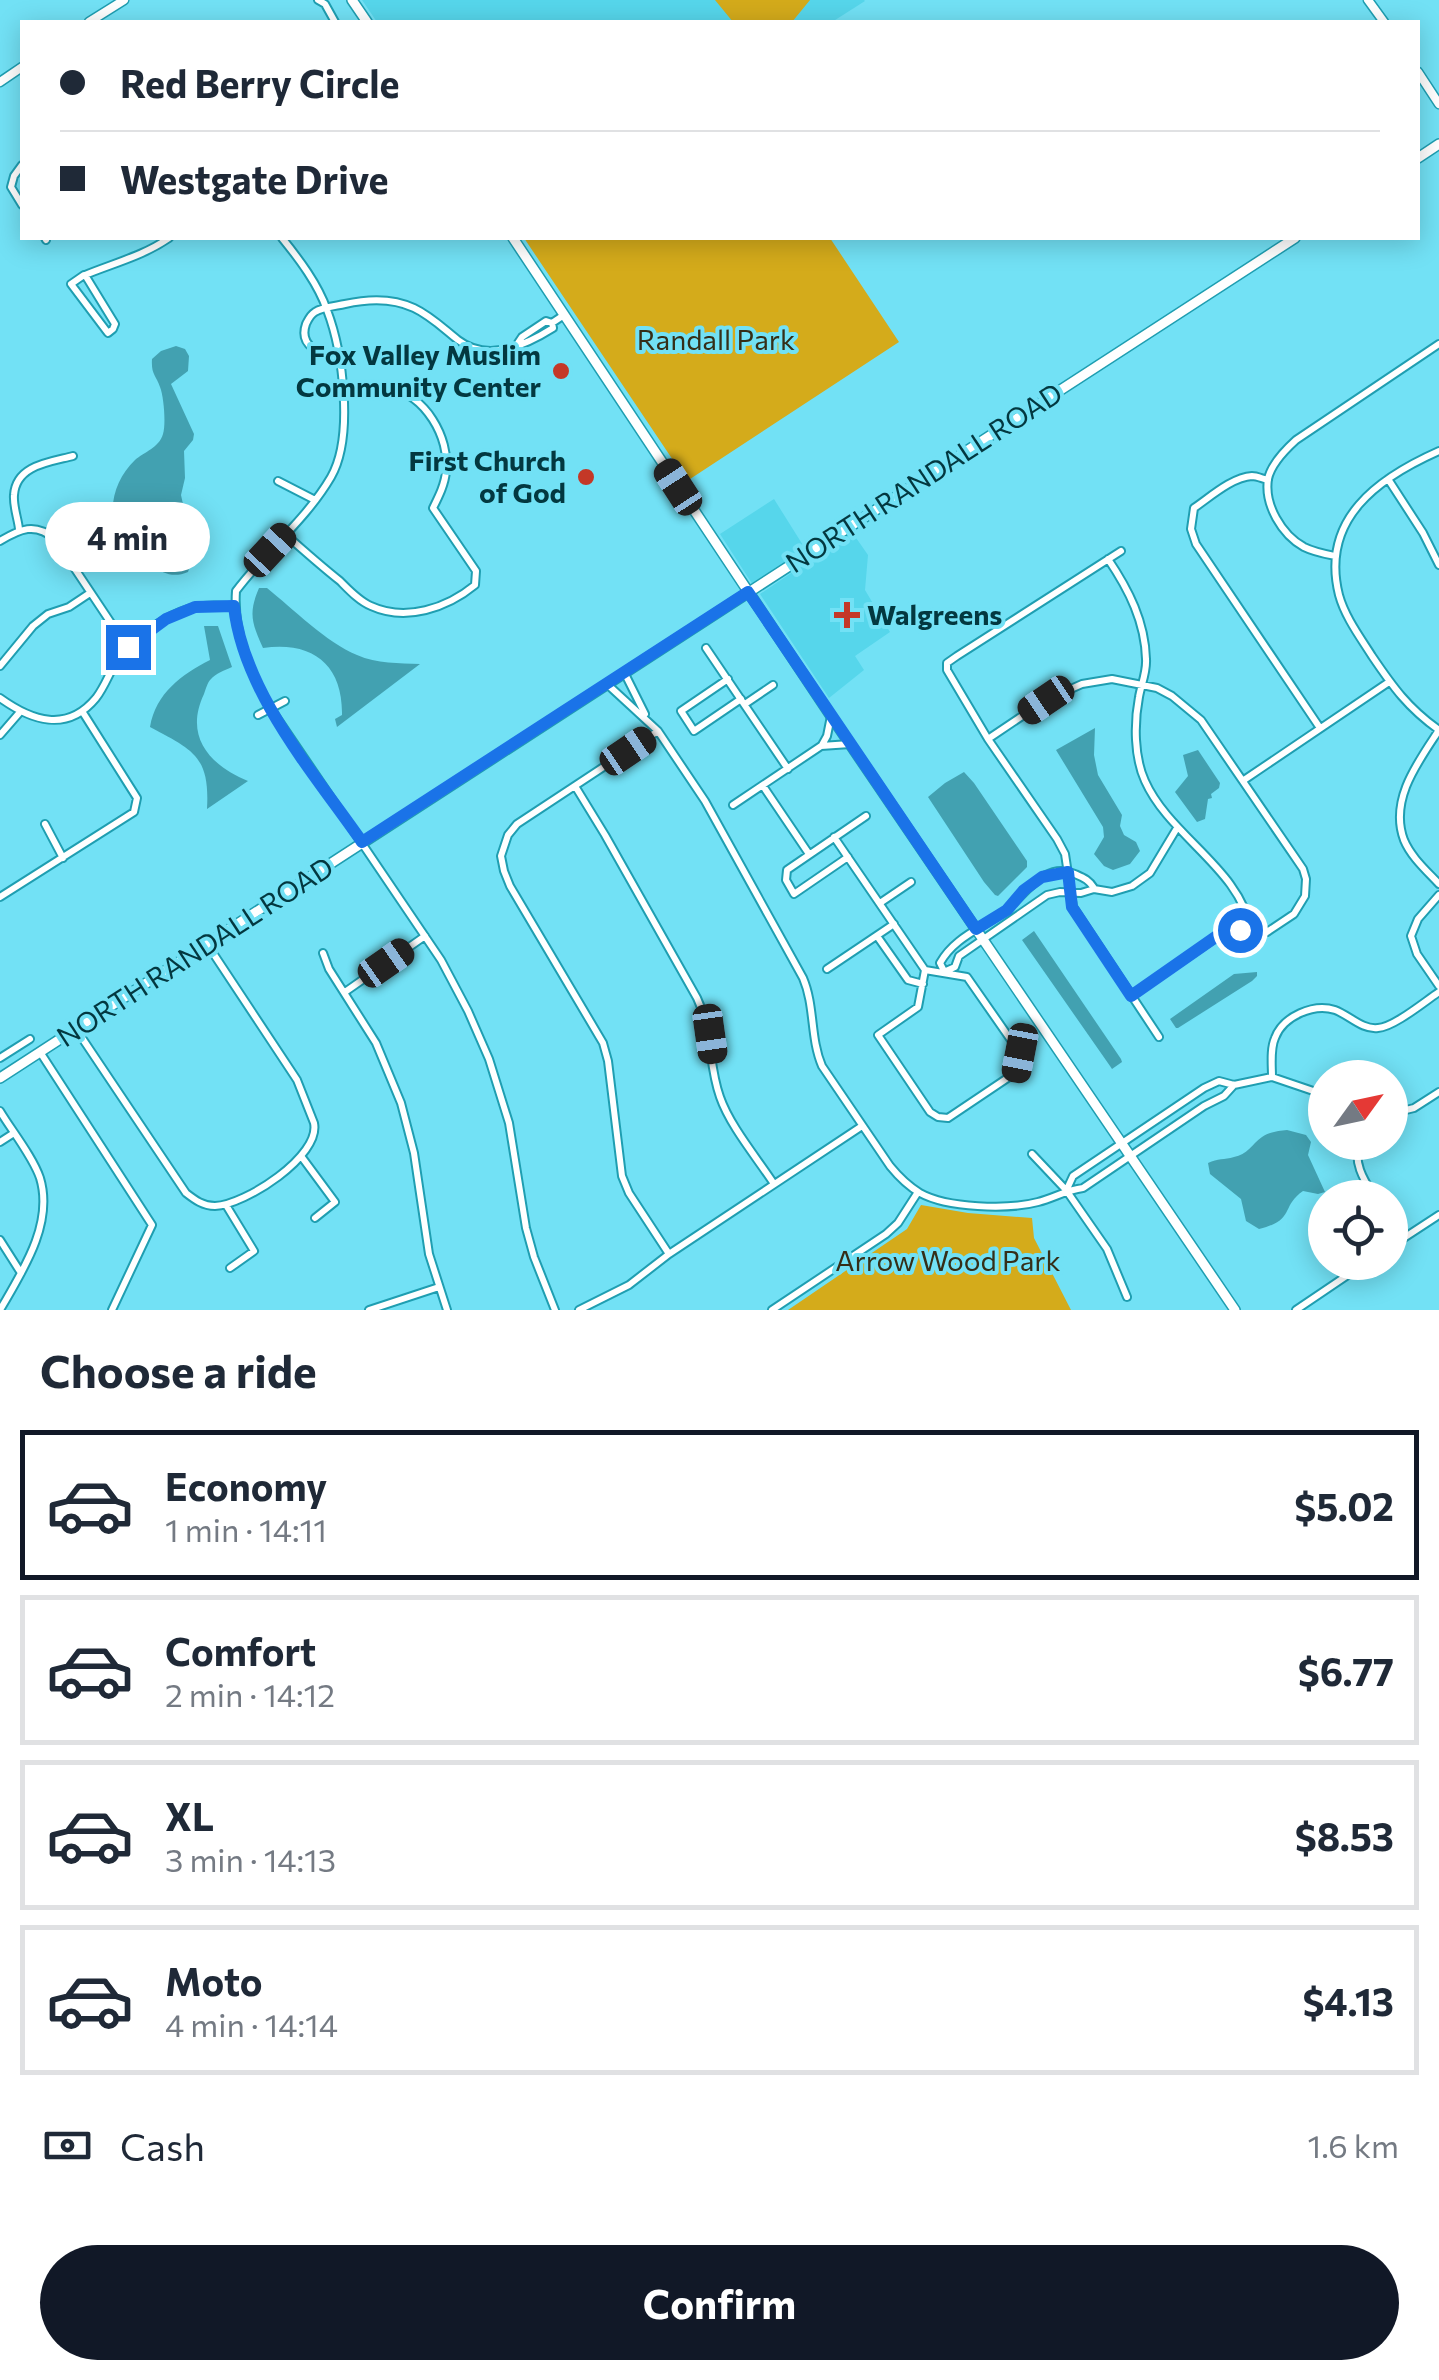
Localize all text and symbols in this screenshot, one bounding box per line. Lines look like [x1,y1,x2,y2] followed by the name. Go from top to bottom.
[120,59,400,106] text: Red Berry Circle
[120,155,389,202] text: Westgate Drive
[637,322,795,356] park label: Randall Park
[296,337,541,403] place label: Fox Valley Muslim Community Center
[550,360,572,382] marker: Fox Valley Muslim Community Center
[779,375,1068,579] street label: NORTH RANDALL ROAD
[409,443,566,509] place label: First Church of God
[649,454,707,520] car
[575,466,597,488] marker: First Church of God
[46,502,210,572] callout: 4 min
[87,517,168,557] text: 4 min
[239,518,301,582] car
[867,597,1002,631] place label: Walgreens
[836,604,858,626] marker: Walgreens
[106,625,151,670] route end
[1013,671,1079,729] car
[595,722,661,780] car
[50,849,339,1053] street label: NORTH RANDALL ROAD
[1218,908,1263,953] route start
[353,934,419,992] car
[691,1002,729,1066] car
[1000,1021,1040,1085] car
[1308,1060,1408,1160] north arrow
[1308,1060,1408,1280] map controls
[1308,1180,1408,1280] button: locate
[835,1243,1061,1277] park label: Arrow Wood Park
[40,1342,317,1397] text: Choose a ride
[45,1460,135,1550] icon: car
[165,1462,327,1509] text: Economy
[1294,1482,1394,1529] text: $5.02
[165,1509,327,1549] text: 1 min · 14:11
[45,1625,135,1715] icon: car
[165,1627,316,1674] text: Comfort
[1298,1647,1394,1694] text: $6.77
[165,1674,335,1714] text: 2 min · 14:12
[45,1790,135,1880] icon: car
[165,1792,214,1839] text: XL
[1295,1812,1394,1859] text: $8.53
[165,1839,336,1879] text: 3 min · 14:13
[45,1955,135,2045] icon: car
[165,1957,263,2004] text: Moto
[1302,1977,1394,2024] text: $4.13
[165,2004,338,2044] text: 4 min · 14:14
[40,2118,95,2173] icon: cash
[120,2122,205,2169] text: Cash
[1308,2125,1399,2165] text: 1.6 km
[40,2245,1399,2360] button: Confirm

